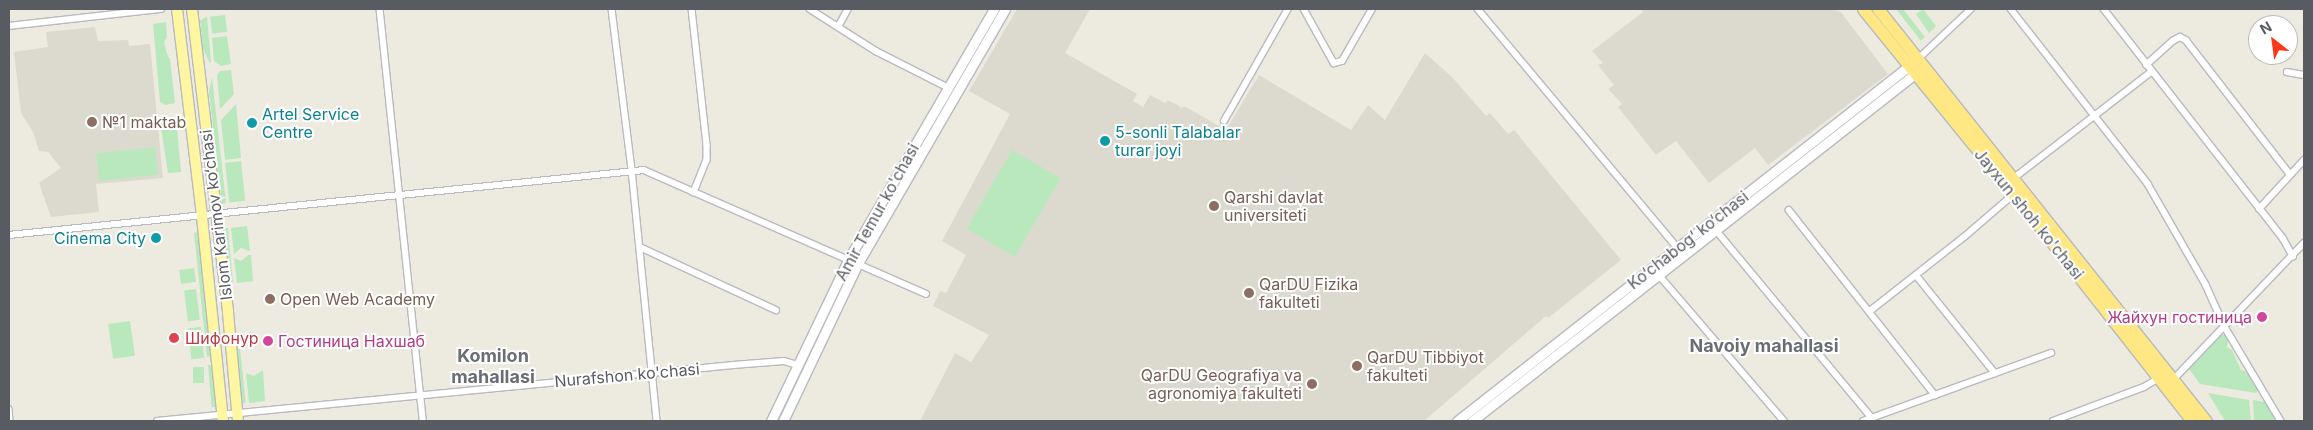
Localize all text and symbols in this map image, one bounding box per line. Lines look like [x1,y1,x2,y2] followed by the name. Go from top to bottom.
[2248,15,2298,65] north arrow
[2257,17,2275,37] text: N
[262,104,359,142] place label: Artel Service Centre
[102,112,186,132] place label: №1 maktab
[86,116,98,128] marker: №1 maktab
[246,117,258,129] marker: Artel Service Centre
[1115,122,1241,160] place label: 5-sonli Talabalar turar joyi
[196,129,236,301] street label: Islom Karimov ko‘chasi
[1099,135,1111,147] marker: 5-sonli Talabalar turar joyi
[831,140,923,284] street label: Amir Temur ko'chasi
[1970,145,2088,283] street label: Jayxun shoh ko'chasi
[1224,187,1323,225] place label: Qarshi davlat universiteti
[1624,187,1752,293] street label: Ko‘chabog‘ ko‘chasi
[1208,200,1220,212] marker: Qarshi davlat universiteti
[54,228,146,248] place label: Cinema City
[150,232,162,244] marker: Cinema City
[1259,274,1358,312] place label: QarDU Fizika fakulteti
[1243,287,1255,299] marker: QarDU Fizika fakulteti
[280,289,435,309] place label: Open Web Academy
[264,293,276,305] marker: Open Web Academy
[2107,307,2252,327] place label: Жайхун гостиница
[2256,311,2268,323] marker: Жайхун гостиница
[185,328,259,348] place label: Шифонур
[167,331,181,345] marker: Шифонур
[278,331,425,351] place label: Гостиница Нахшаб
[262,335,274,347] marker: Гостиница Нахшаб
[1689,335,1839,357] district label: Navoiy mahallasi
[451,346,535,388] district label: Komilon mahallasi
[1367,347,1484,385] place label: QarDU Tibbiyot fakulteti
[554,359,700,391] street label: Nurafshon ko'chasi
[1351,360,1363,372] marker: QarDU Tibbiyot fakulteti
[1141,365,1302,403] place label: QarDU Geografiya va agronomiya fakulteti
[1306,378,1318,390] marker: QarDU Geografiya va agronomiya fakulteti

